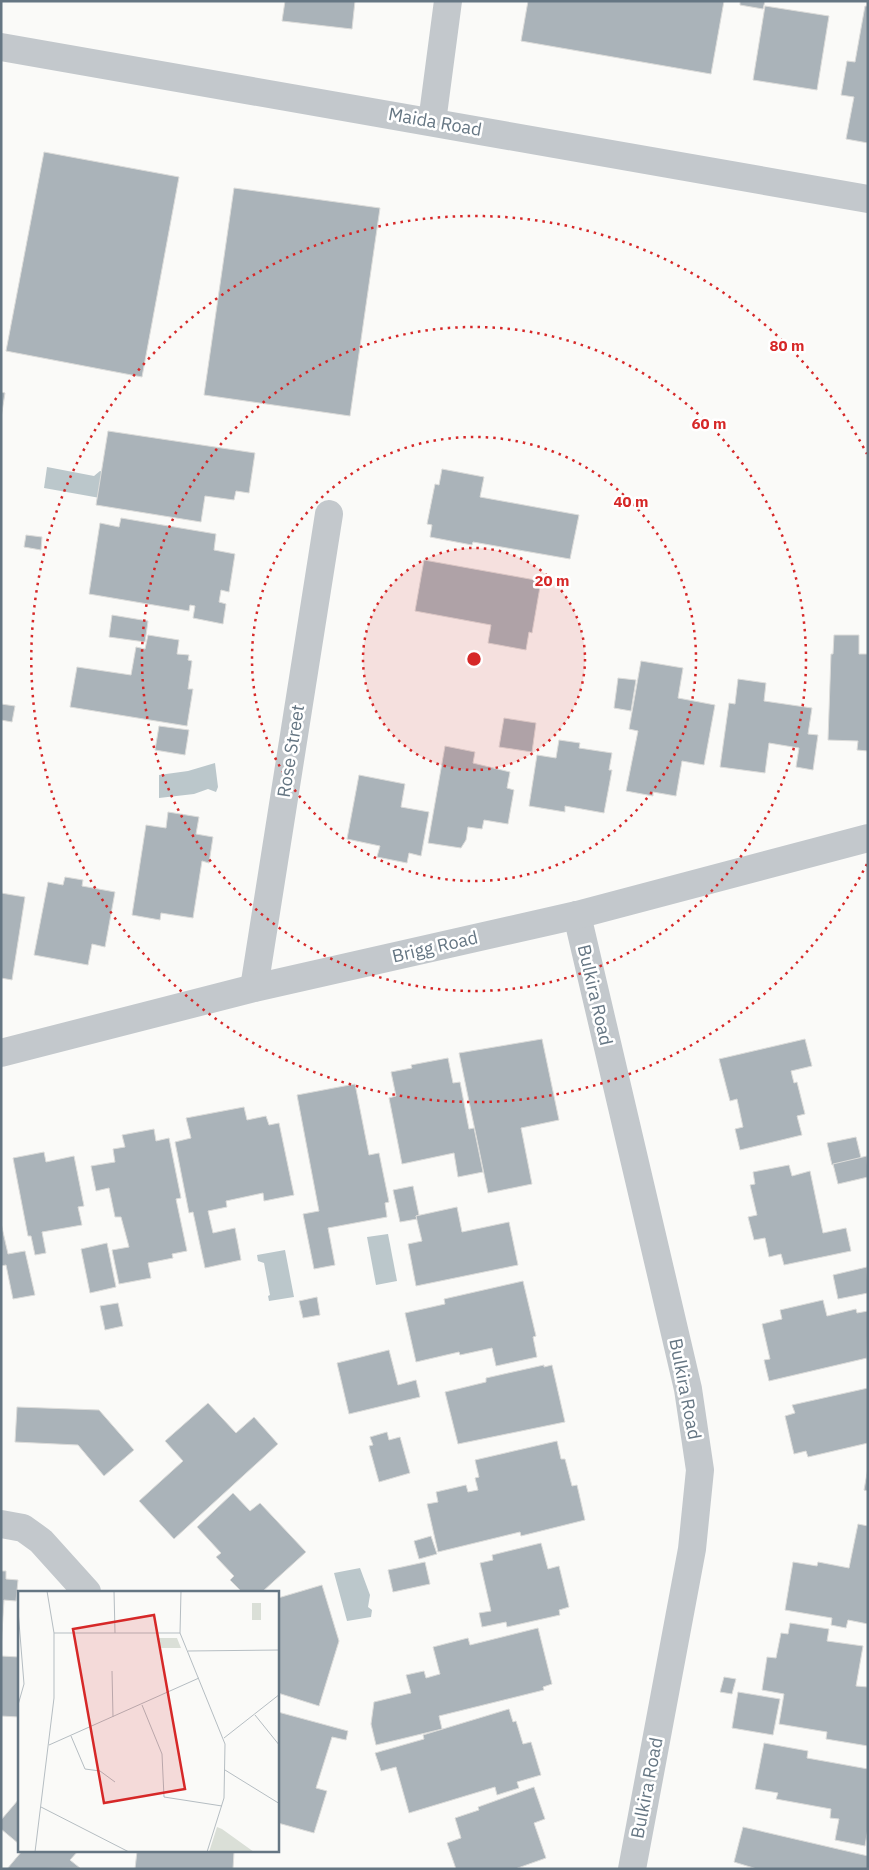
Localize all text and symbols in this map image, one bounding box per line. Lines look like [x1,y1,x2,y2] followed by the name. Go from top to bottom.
[387,102,484,141] street label: Maida Road
[770,336,804,355] text: 80 m
[692,414,726,433] text: 60 m
[614,492,648,511] text: 40 m
[535,571,569,590] text: 20 m
[465,650,483,668] centre of rings
[272,703,309,799] street label: Rose Street
[390,925,480,968] street label: Brigg Road
[573,942,618,1047] street label: Bulkira Road
[664,1336,707,1441] street label: Bulkira Road
[18,1591,279,1852] inset map
[625,1735,668,1840] street label: Bulkira Road

